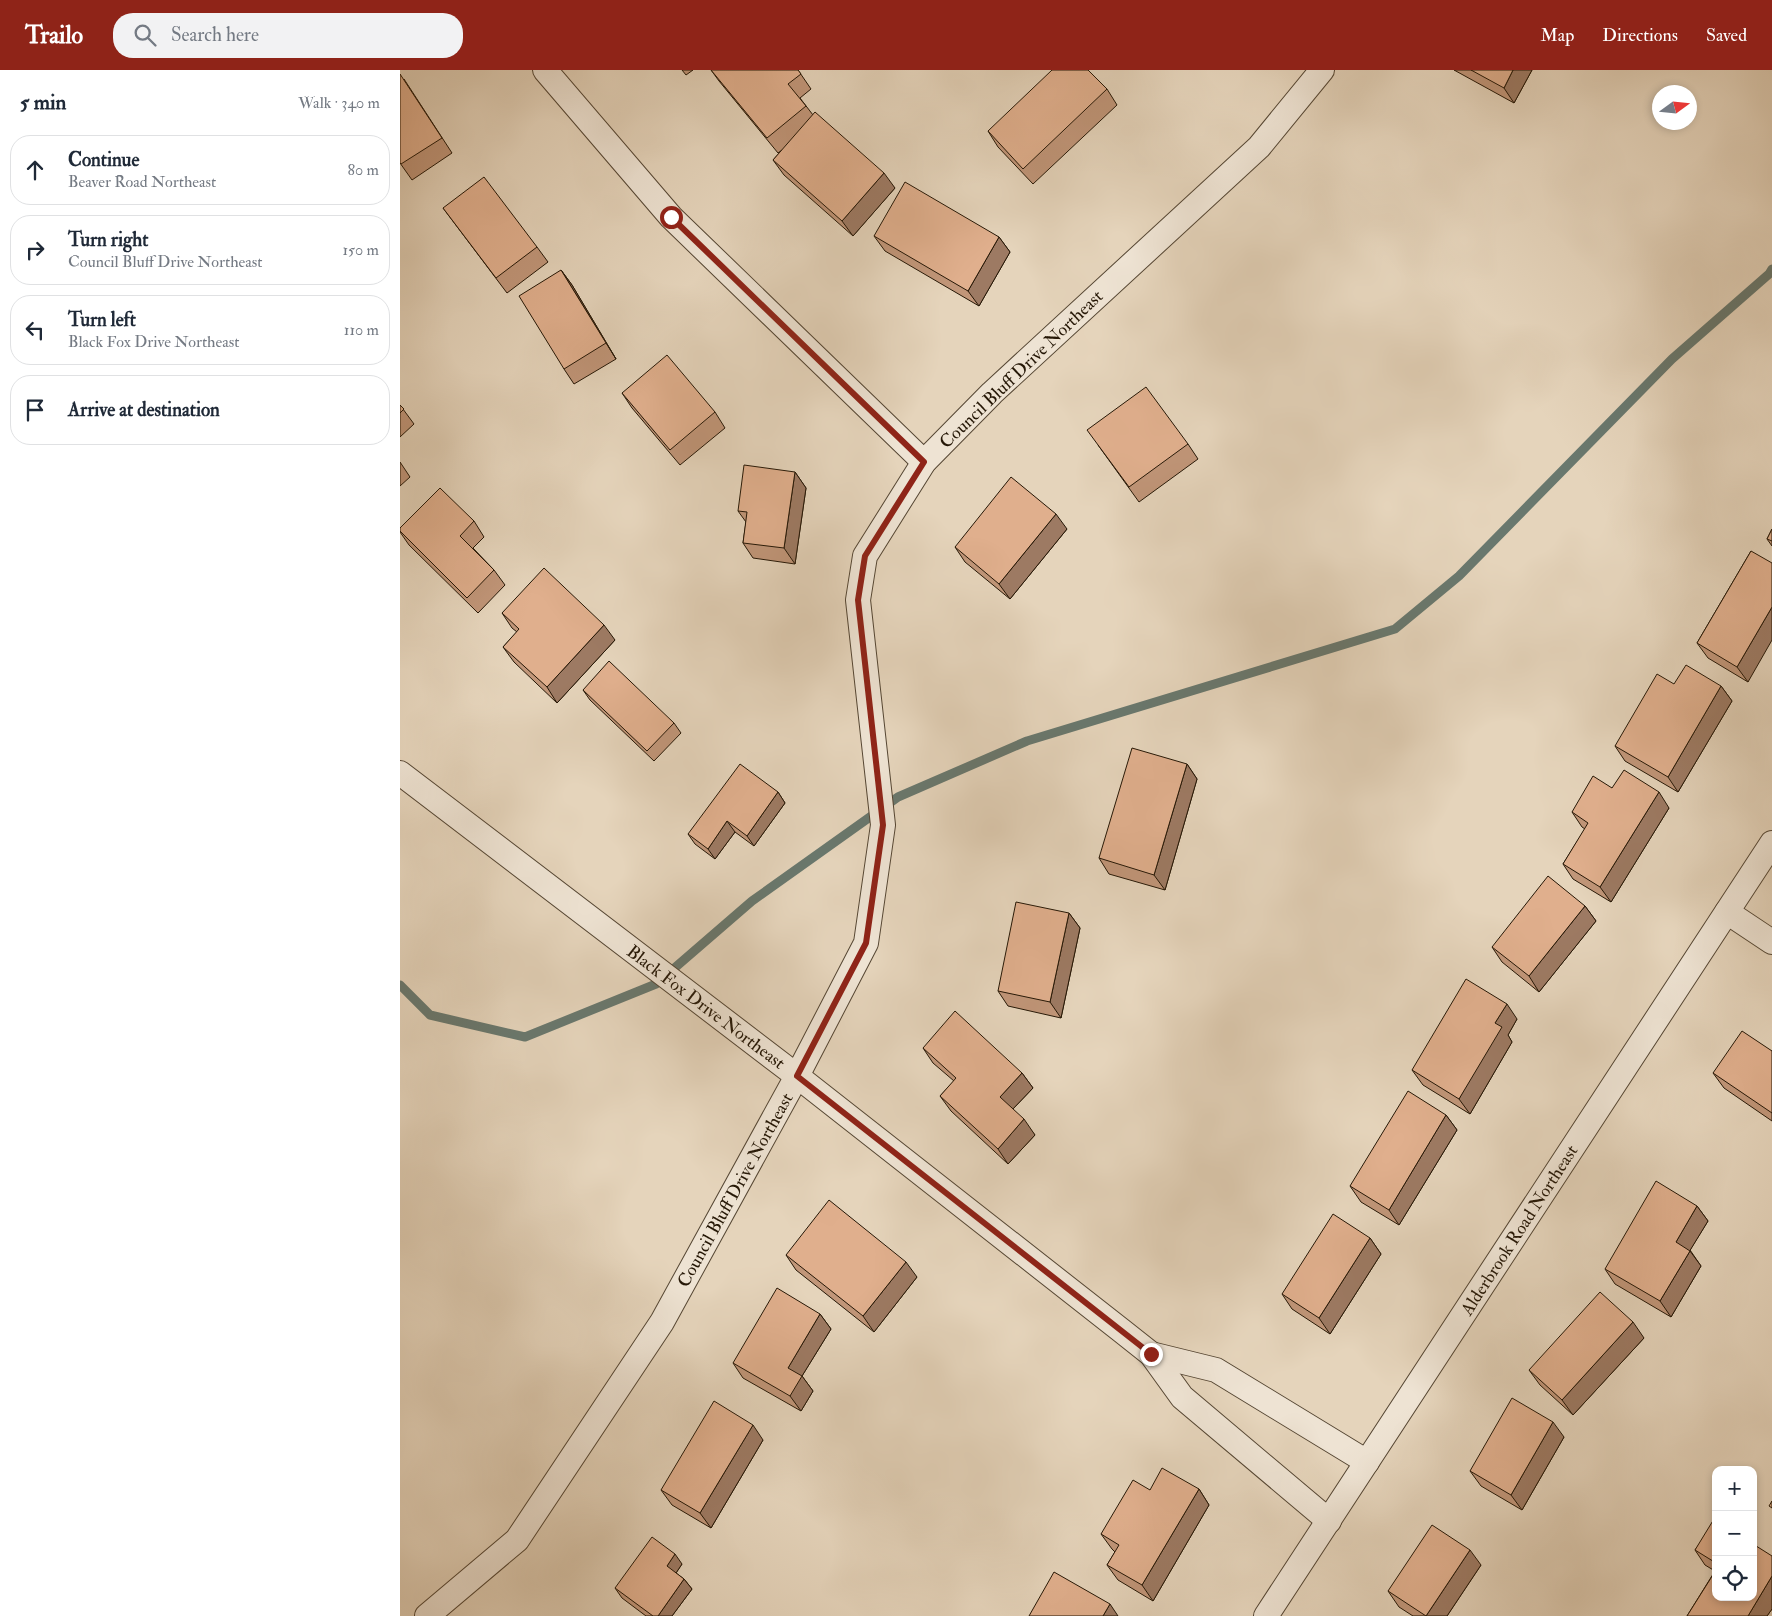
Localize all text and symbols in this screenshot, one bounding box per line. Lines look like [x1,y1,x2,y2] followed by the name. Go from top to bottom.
[113,13,463,58] search box
[25,20,83,51] text: Trailo
[131,21,159,49] icon: search
[171,23,259,47] text: Search here
[1541,24,1574,47] text: Map
[1602,24,1678,47] text: Directions
[1706,24,1747,47] text: Saved
[1652,85,1697,130] north arrow
[20,89,66,116] text: 5 min
[298,93,380,113] text: Walk · 340 m
[68,148,139,172] text: Continue
[21,156,49,184] icon: ahead
[348,160,379,180] text: 80 m
[68,172,216,192] text: Beaver Road Northeast
[660,206,683,229] route start
[68,228,148,252] text: Turn right
[21,236,49,264] icon: right
[342,240,379,260] text: 150 m
[68,252,262,272] text: Council Bluff Drive Northeast
[935,285,1108,454] street label: Council Bluff Drive Northeast
[68,308,136,332] text: Turn left
[21,316,49,344] icon: left
[344,320,379,340] text: 110 m
[68,332,239,352] text: Black Fox Drive Northeast
[21,396,49,424] icon: arrive
[68,398,220,422] text: Arrive at destination
[622,940,790,1075] street label: Black Fox Drive Northeast
[672,1089,799,1291] street label: Council Bluff Drive Northeast
[1455,1140,1583,1321] street label: Alderbrook Road Northeast
[1140,1343,1163,1366] route end
[1712,1466,1757,1601] map controls
[1712,1466,1757,1511] button: +
[1712,1511,1757,1556] button: −
[1712,1556,1757,1601] button: locate

